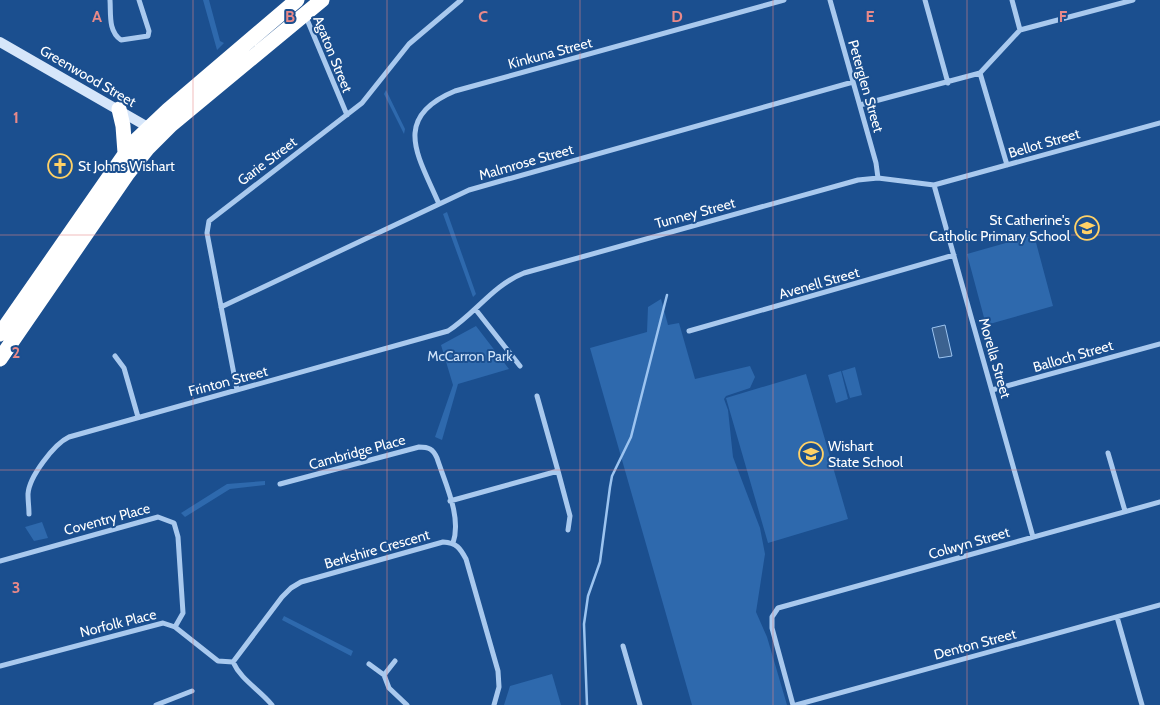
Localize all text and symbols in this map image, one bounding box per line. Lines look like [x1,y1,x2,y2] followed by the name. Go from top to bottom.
[92,7,102,26] text: A
[285,7,295,26] text: B
[478,7,488,26] text: C
[671,7,683,26] text: D
[865,7,875,26] text: E
[1059,7,1068,26] text: F
[309,13,357,95] street label: Agaton Street
[506,33,594,73] street label: Kinkuna Street
[844,38,888,135] street label: Peterglen Street
[37,41,140,111] street label: Greenwood Street
[13,108,19,127] text: 1
[1006,124,1082,162] street label: Bellot Street
[234,133,301,189] street label: Garie Street
[477,140,576,184] street label: Malmrose Street
[47,153,73,179] church icon: St Johns Wishart
[78,157,175,175] place label: St Johns Wishart
[653,194,737,232] street label: Tunney Street
[929,211,1071,245] place label: St Catherine's Catholic Primary School
[1074,215,1100,241] school or university icon: St Catherine's Catholic Primary School
[777,263,862,303] street label: Avenell Street
[975,316,1015,401] street label: Morella Street
[1031,336,1115,376] street label: Balloch Street
[12,343,20,362] text: 2
[427,347,513,365] park label: McCarron Park
[186,362,270,400] street label: Frinton Street
[307,430,407,474] street label: Cambridge Place
[828,437,904,471] place label: Wishart State School
[798,441,824,467] school or university icon: Wishart State School
[62,499,152,539] street label: Coventry Place
[926,523,1012,563] street label: Colwyn Street
[322,525,432,573] street label: Berkshire Crescent
[12,578,20,597] text: 3
[78,605,158,641] street label: Norfolk Place
[932,624,1018,664] street label: Denton Street

